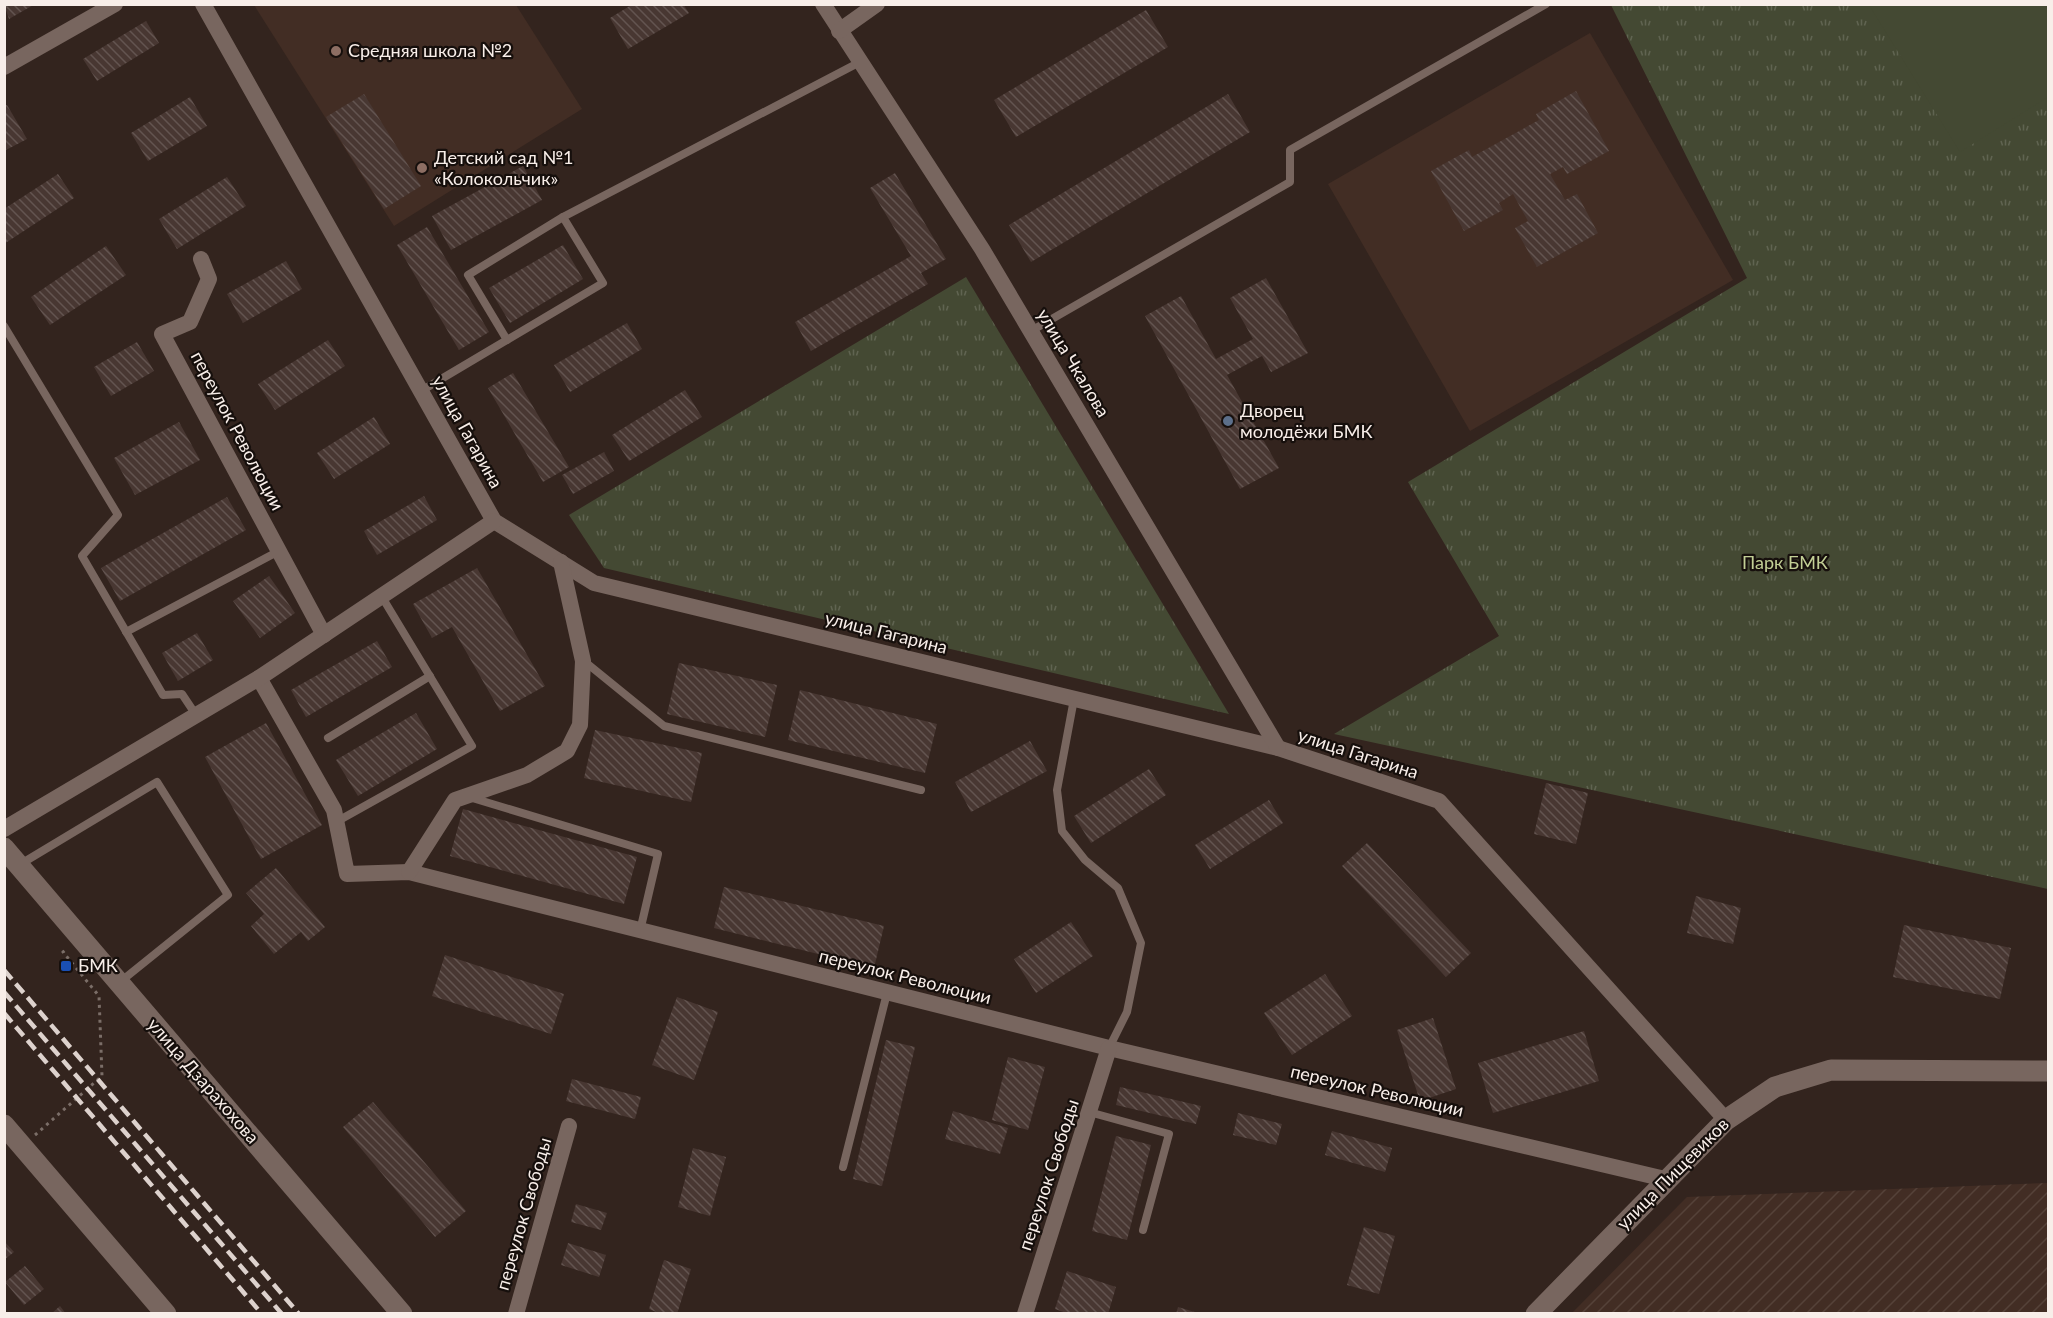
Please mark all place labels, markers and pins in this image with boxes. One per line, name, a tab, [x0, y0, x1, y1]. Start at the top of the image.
place label: Средняя школа №2	[348, 39, 512, 61]
marker: Средняя школа №2	[329, 44, 343, 58]
place label: Детский сад №1 «Колокольчик»	[434, 146, 574, 189]
marker: Детский сад №1 «Колокольчик»	[415, 161, 429, 175]
place label: Дворец молодёжи БМК	[1240, 399, 1373, 442]
marker: Дворец молодёжи БМК	[1221, 414, 1235, 428]
place label: БМК	[78, 954, 118, 976]
marker: БМК	[59, 959, 73, 973]

